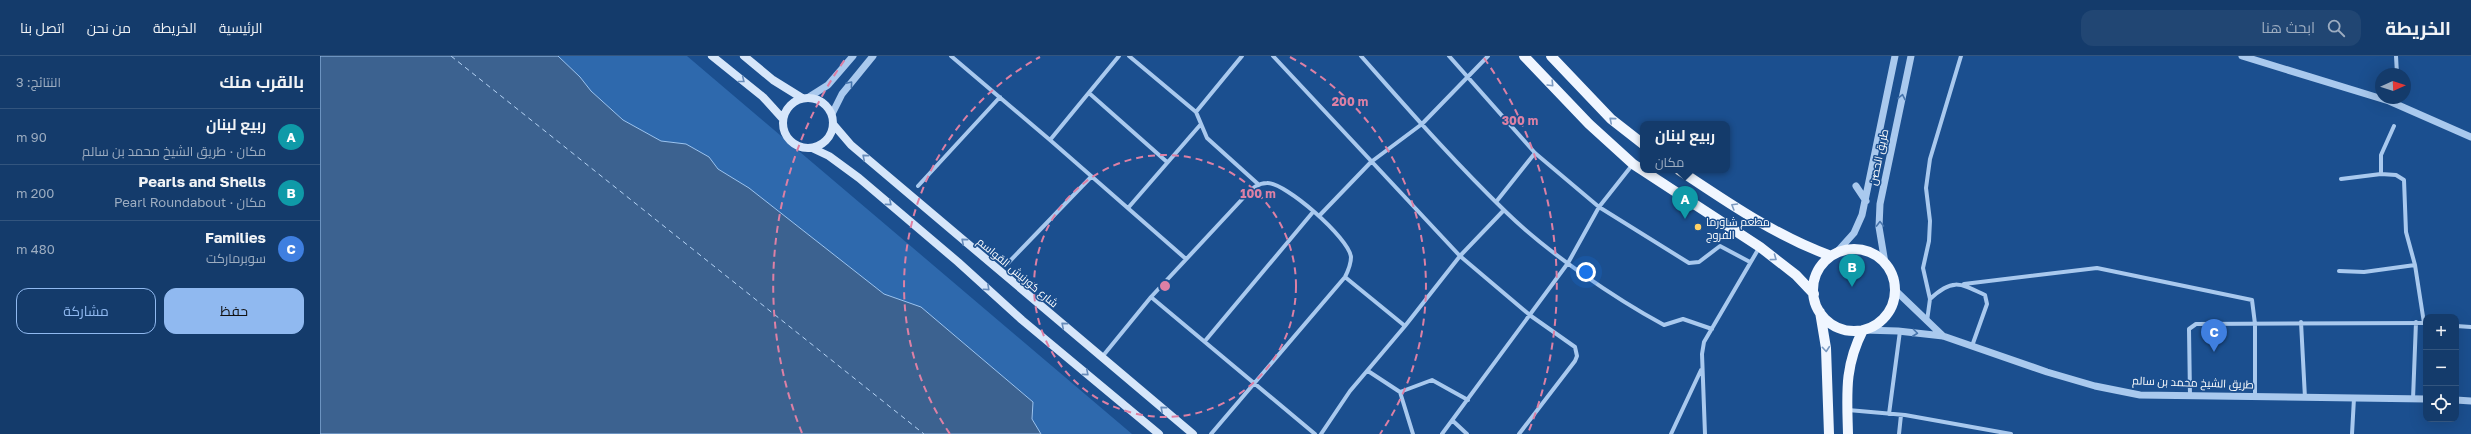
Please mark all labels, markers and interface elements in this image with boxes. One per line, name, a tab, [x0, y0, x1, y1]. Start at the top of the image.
search box	[2081, 10, 2361, 46]
text: الخريطة	[2385, 16, 2451, 39]
icon: search	[2325, 17, 2347, 39]
text: ابحث هنا	[2261, 18, 2315, 36]
text: اتصل بنا	[20, 19, 65, 36]
text: من نحن	[87, 19, 131, 36]
text: الخريطة	[153, 19, 197, 36]
text: الرئيسية	[219, 19, 263, 36]
north arrow	[2375, 68, 2411, 104]
text: بالقرب منك	[220, 71, 304, 92]
text: النتائج: 3	[16, 74, 61, 90]
one-way arrow	[738, 76, 745, 83]
one-way arrow	[1546, 79, 1554, 87]
one-way arrow	[846, 81, 853, 88]
one-way arrow	[1898, 93, 1906, 100]
text: 200 m	[1332, 94, 1368, 109]
text: 300 m	[1502, 113, 1538, 128]
text: ربيع لبنان	[206, 115, 266, 133]
one-way arrow	[1610, 117, 1617, 124]
popup	[1640, 121, 1730, 173]
text: ربيع لبنان	[1655, 126, 1715, 144]
street label: طريق الحصن	[1866, 128, 1891, 187]
text: 90 m	[16, 129, 47, 145]
text: A	[286, 129, 296, 145]
text: مكان · طريق الشيخ محمد بن سالم	[82, 143, 266, 159]
text: مكان	[1655, 154, 1684, 170]
one-way arrow	[862, 155, 870, 162]
text: Pearls and Shells	[138, 172, 266, 190]
text: 200 m	[16, 185, 54, 201]
text: B	[286, 185, 296, 201]
text: 100 m	[1240, 186, 1276, 201]
pin: A	[1672, 186, 1698, 219]
text: مكان · Pearl Roundabout	[114, 194, 266, 210]
one-way arrow	[884, 198, 891, 205]
one-way arrow	[1731, 203, 1738, 210]
place label: مطعم شاورما الفروج	[1706, 215, 1770, 243]
one-way arrow	[1875, 221, 1884, 227]
marker: مطعم شاورما الفروج	[1693, 222, 1703, 232]
text: Families	[205, 228, 266, 246]
street label: شارع كورنيش القواسم	[974, 234, 1061, 311]
one-way arrow	[962, 239, 969, 246]
text: 480 m	[16, 241, 55, 257]
text: C	[286, 241, 296, 257]
text: سوبرماركت	[206, 250, 266, 266]
one-way arrow	[1770, 253, 1777, 260]
pin: B	[1839, 254, 1865, 287]
your location	[1576, 262, 1596, 282]
centre of rings	[1158, 279, 1172, 293]
one-way arrow	[982, 283, 990, 291]
button: مشاركة	[16, 288, 156, 334]
button: حفظ	[164, 288, 304, 334]
map controls	[2423, 314, 2459, 422]
button: +	[2423, 314, 2459, 350]
pin: C	[2201, 319, 2227, 352]
one-way arrow	[1061, 322, 1069, 329]
one-way arrow	[1912, 328, 1918, 337]
one-way arrow	[1821, 346, 1830, 352]
button: −	[2423, 350, 2459, 386]
one-way arrow	[1081, 368, 1088, 375]
street label: طريق الشيخ محمد بن سالم	[2132, 373, 2254, 393]
button: locate	[2423, 386, 2459, 422]
one-way arrow	[1160, 406, 1168, 413]

